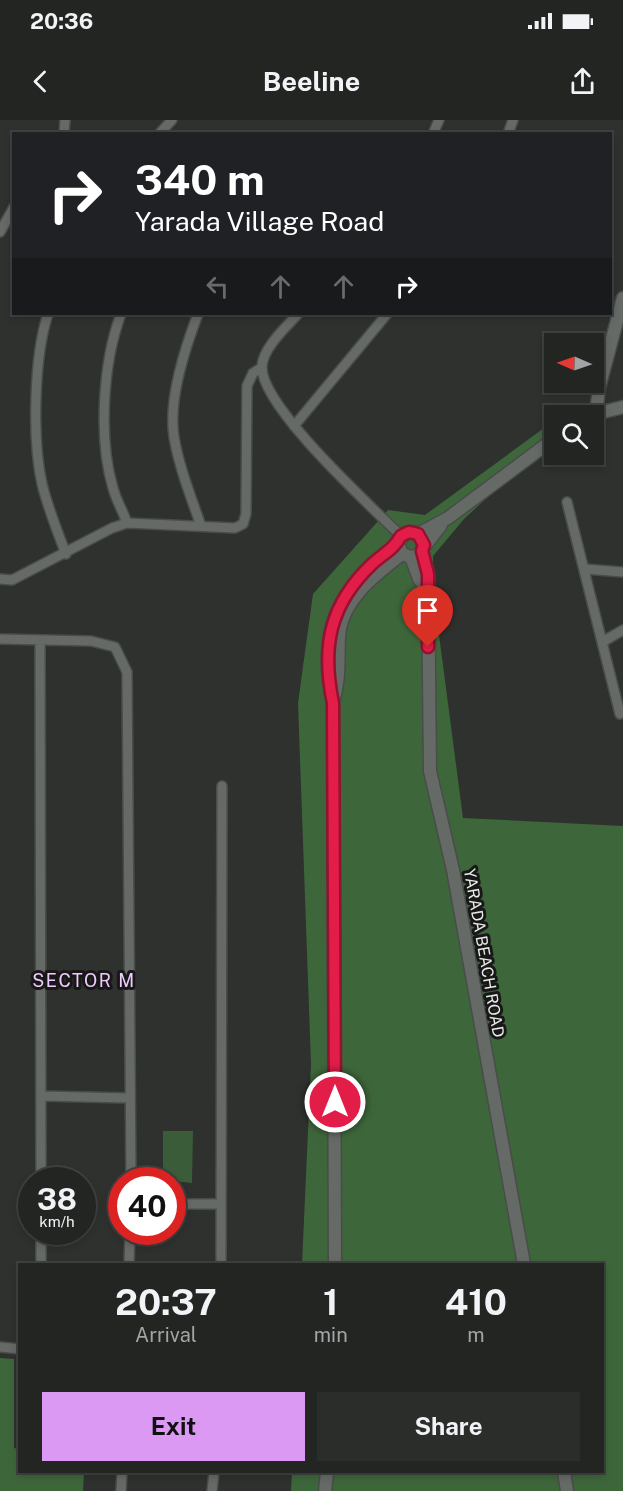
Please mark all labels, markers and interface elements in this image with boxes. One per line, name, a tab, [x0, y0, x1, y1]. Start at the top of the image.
text: 20:36	[30, 8, 93, 34]
icon: back	[24, 65, 57, 98]
text: Beeline	[263, 65, 360, 97]
icon: share	[566, 65, 599, 98]
text: 340 m	[135, 155, 265, 204]
icon: right	[36, 156, 114, 234]
text: Yarada Village Road	[135, 205, 384, 237]
icon: left	[201, 270, 234, 303]
icon: ahead	[264, 270, 297, 303]
icon: ahead	[327, 270, 360, 303]
icon: right	[390, 270, 423, 303]
north arrow	[544, 333, 604, 393]
map controls	[544, 333, 604, 465]
button: search	[544, 405, 604, 465]
pin	[402, 585, 453, 647]
icon: arrive	[411, 594, 444, 627]
street label: YARADA BEACH ROAD	[460, 867, 508, 1039]
district label: SECTOR M	[32, 970, 136, 991]
position arrow	[303, 1070, 367, 1134]
speed limit sign: 40	[108, 1167, 186, 1245]
text: 38	[37, 1181, 77, 1217]
text: km/h	[39, 1213, 75, 1230]
text: 20:37	[115, 1281, 217, 1323]
text: 1	[323, 1281, 338, 1323]
text: 410	[445, 1281, 507, 1323]
text: Arrival	[135, 1323, 197, 1347]
text: min	[314, 1323, 348, 1347]
text: m	[467, 1323, 484, 1347]
button: Exit	[42, 1392, 305, 1461]
button: Share	[317, 1392, 580, 1461]

